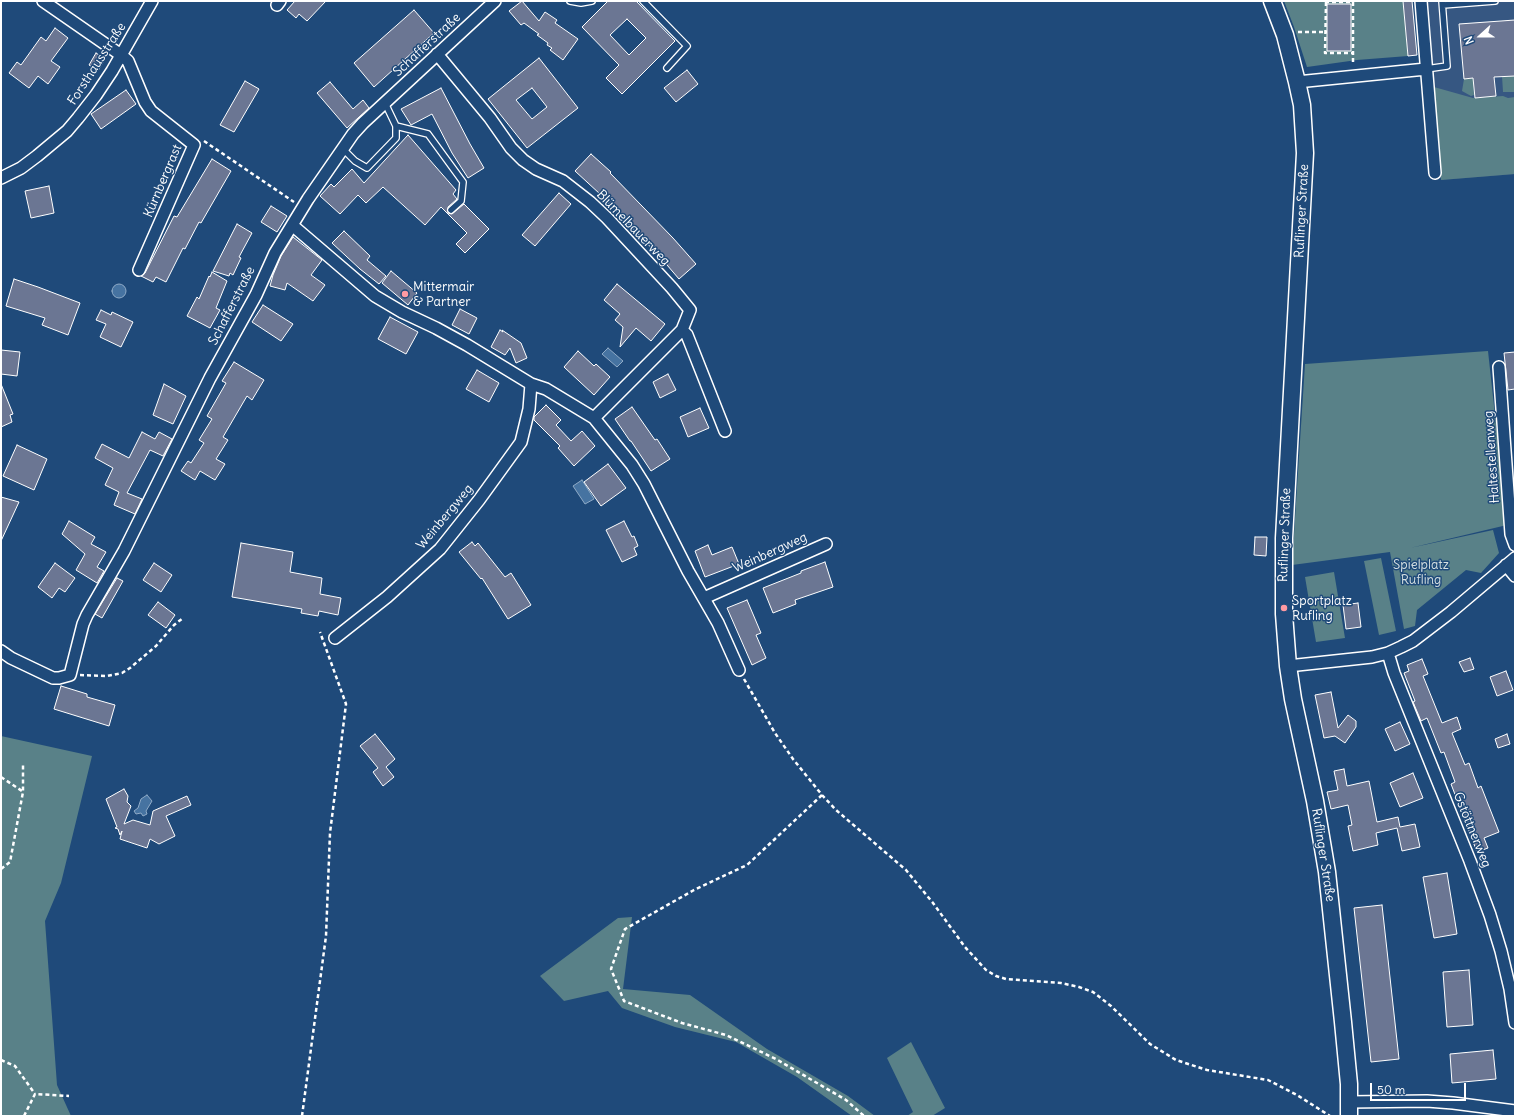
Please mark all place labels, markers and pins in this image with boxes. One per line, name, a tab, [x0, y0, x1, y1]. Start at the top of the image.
place label: Mittermair & Partner	[413, 279, 474, 310]
marker: Mittermair & Partner	[400, 289, 410, 299]
place label: Sportplatz Rufling	[1292, 593, 1352, 624]
marker: Sportplatz Rufling	[1279, 603, 1289, 613]

